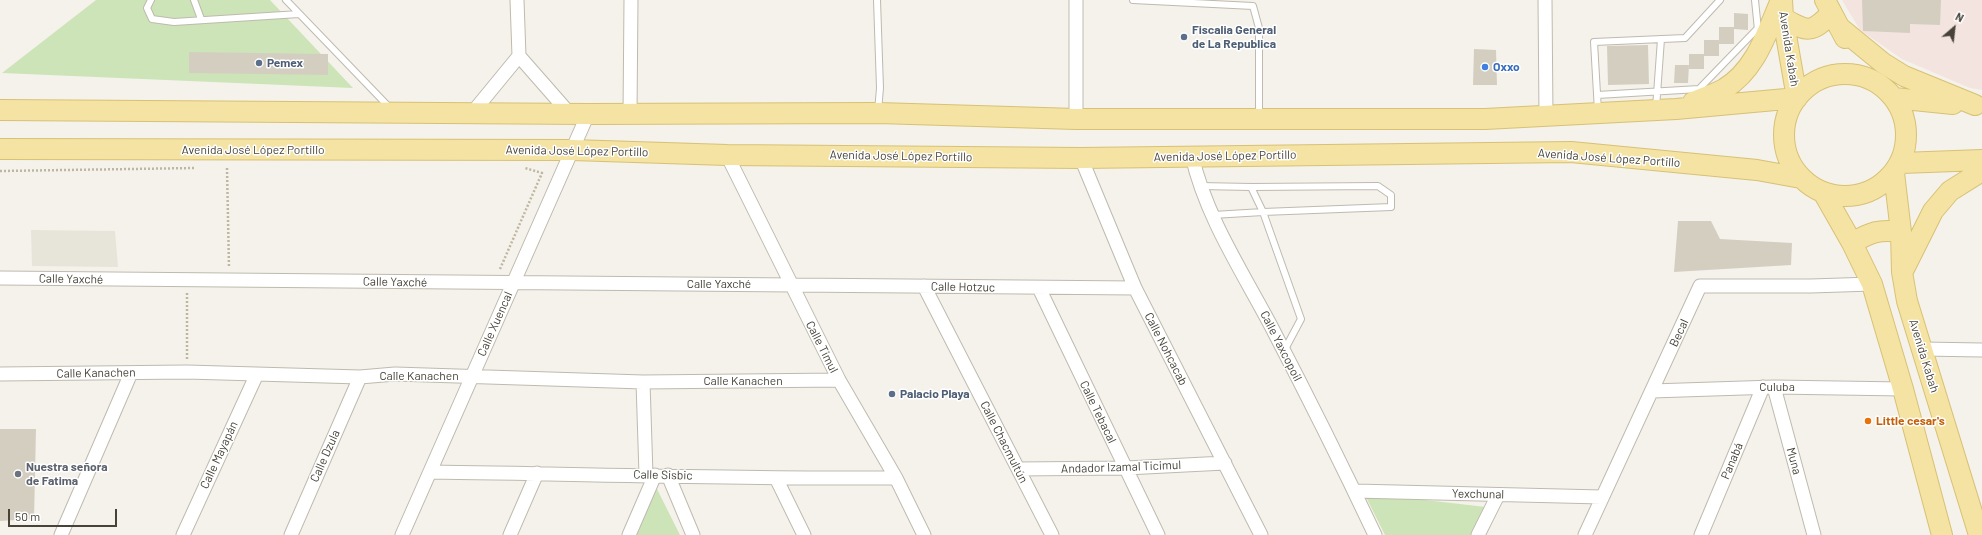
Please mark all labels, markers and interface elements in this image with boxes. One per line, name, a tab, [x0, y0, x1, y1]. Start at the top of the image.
north arrow	[1934, 8, 1974, 48]
street label: Avenida Kabah	[1776, 10, 1802, 88]
text: N	[1954, 10, 1966, 24]
place label: Fiscalia General de La Republica	[1192, 23, 1276, 51]
marker: Fiscalia General de La Republica	[1179, 32, 1189, 42]
place label: Pemex	[267, 56, 303, 70]
marker: Pemex	[254, 58, 264, 68]
place label: Oxxo	[1493, 60, 1520, 74]
marker: Oxxo	[1480, 62, 1490, 72]
street label: Avenida José López Portillo	[182, 143, 324, 157]
street label: Avenida José López Portillo	[505, 143, 649, 159]
street label: Avenida José López Portillo	[1537, 146, 1681, 170]
street label: Avenida José López Portillo	[829, 148, 973, 164]
street label: Avenida José López Portillo	[1153, 148, 1297, 164]
street label: Calle Yaxché	[39, 271, 103, 287]
street label: Calle Yaxché	[363, 274, 427, 290]
street label: Calle Yaxché	[687, 277, 751, 291]
street label: Calle Hotzuc	[931, 279, 995, 295]
street label: Calle Xuencal	[474, 290, 516, 358]
street label: Calle Yaxcopoil	[1257, 308, 1305, 384]
street label: Calle Nohcacab	[1141, 310, 1191, 388]
street label: Becal	[1666, 317, 1692, 349]
street label: Avenida Kabah	[1906, 318, 1942, 394]
street label: Calle Timul	[803, 319, 841, 375]
street label: Calle Kanachen	[56, 365, 136, 381]
street label: Calle Kanachen	[379, 369, 459, 383]
street label: Calle Kanachen	[703, 374, 783, 388]
street label: Calle Tebacal	[1077, 378, 1119, 446]
street label: Culuba	[1759, 380, 1795, 394]
place label: Palacio Playa	[900, 387, 970, 401]
marker: Palacio Playa	[887, 389, 897, 399]
street label: Calle Chacmultún	[977, 399, 1031, 485]
place label: Little cesar's	[1876, 414, 1945, 428]
marker: Little cesar's	[1863, 416, 1873, 426]
street label: Calle Mayapán	[197, 419, 241, 491]
street label: Calle Dzula	[307, 428, 343, 484]
street label: Panabá	[1718, 440, 1746, 482]
street label: Muna	[1783, 446, 1805, 476]
street label: Andador Izamal Ticimul	[1061, 458, 1181, 476]
place label: Nuestra señora de Fatima	[26, 460, 108, 488]
street label: Calle Sisbic	[633, 467, 693, 483]
marker: Nuestra señora de Fatima	[13, 469, 23, 479]
street label: Yexchunal	[1452, 486, 1504, 502]
scale bar	[10, 501, 119, 527]
text: 50 m	[15, 509, 40, 523]

